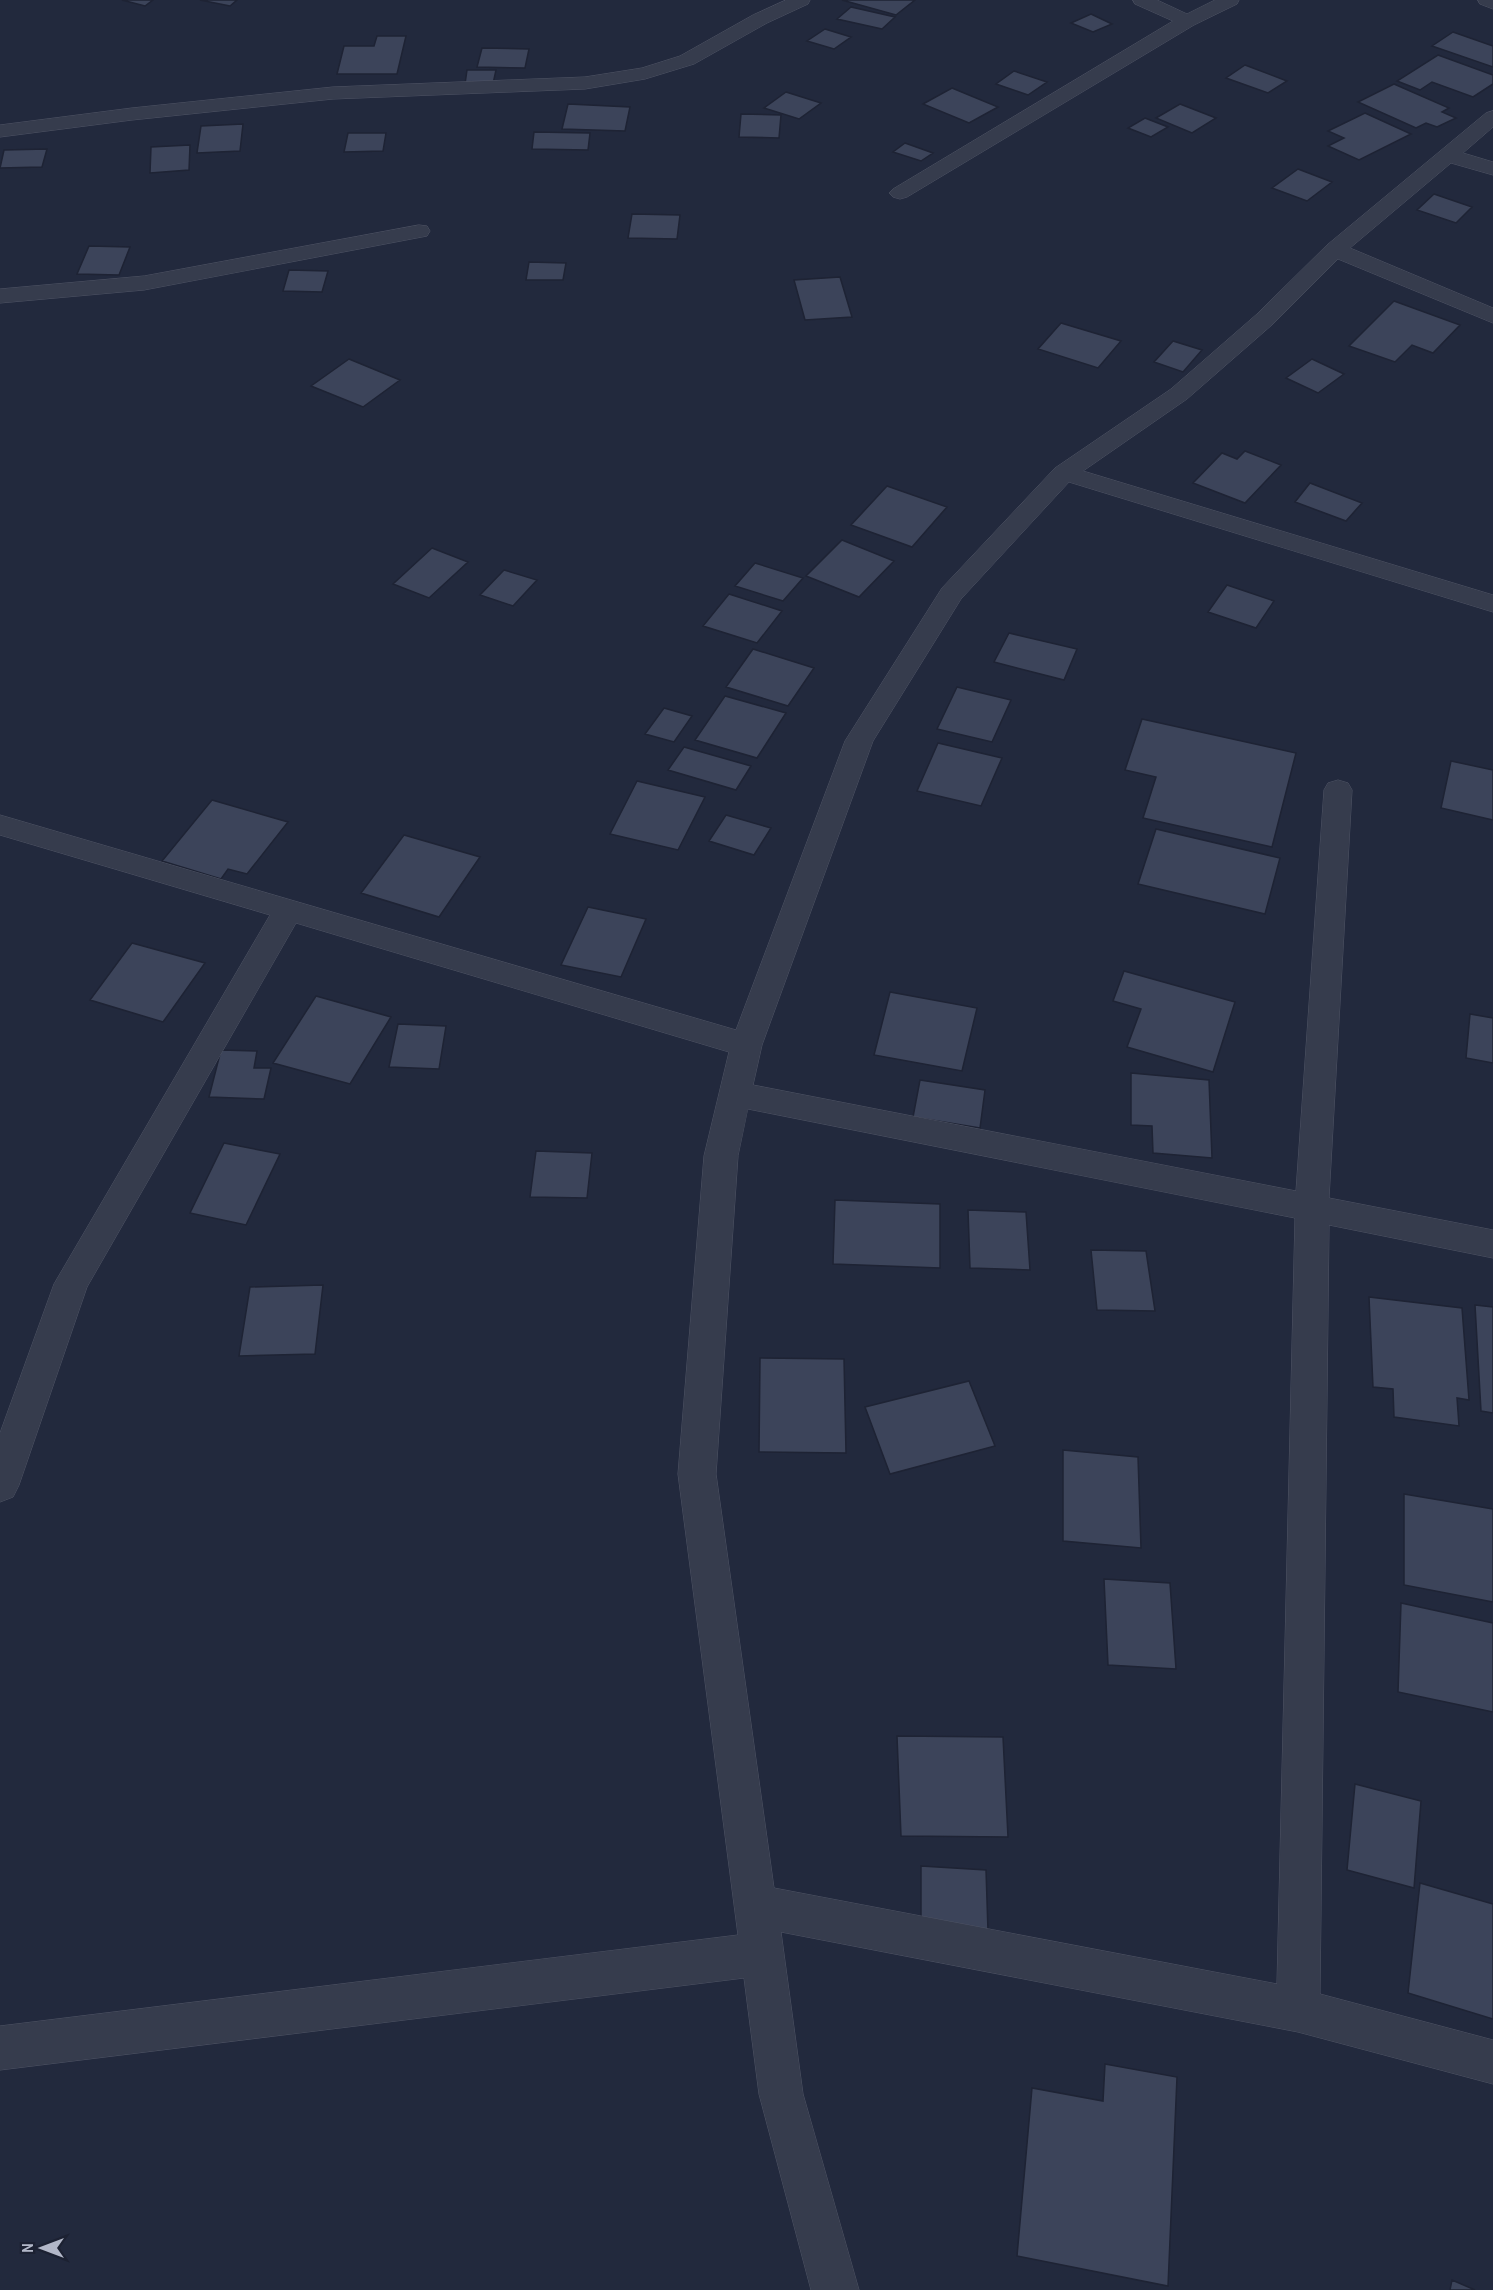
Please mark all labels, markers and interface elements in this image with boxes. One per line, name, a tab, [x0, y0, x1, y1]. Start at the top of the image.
north arrow	[12, 2218, 72, 2278]
text: N	[16, 2243, 38, 2253]

